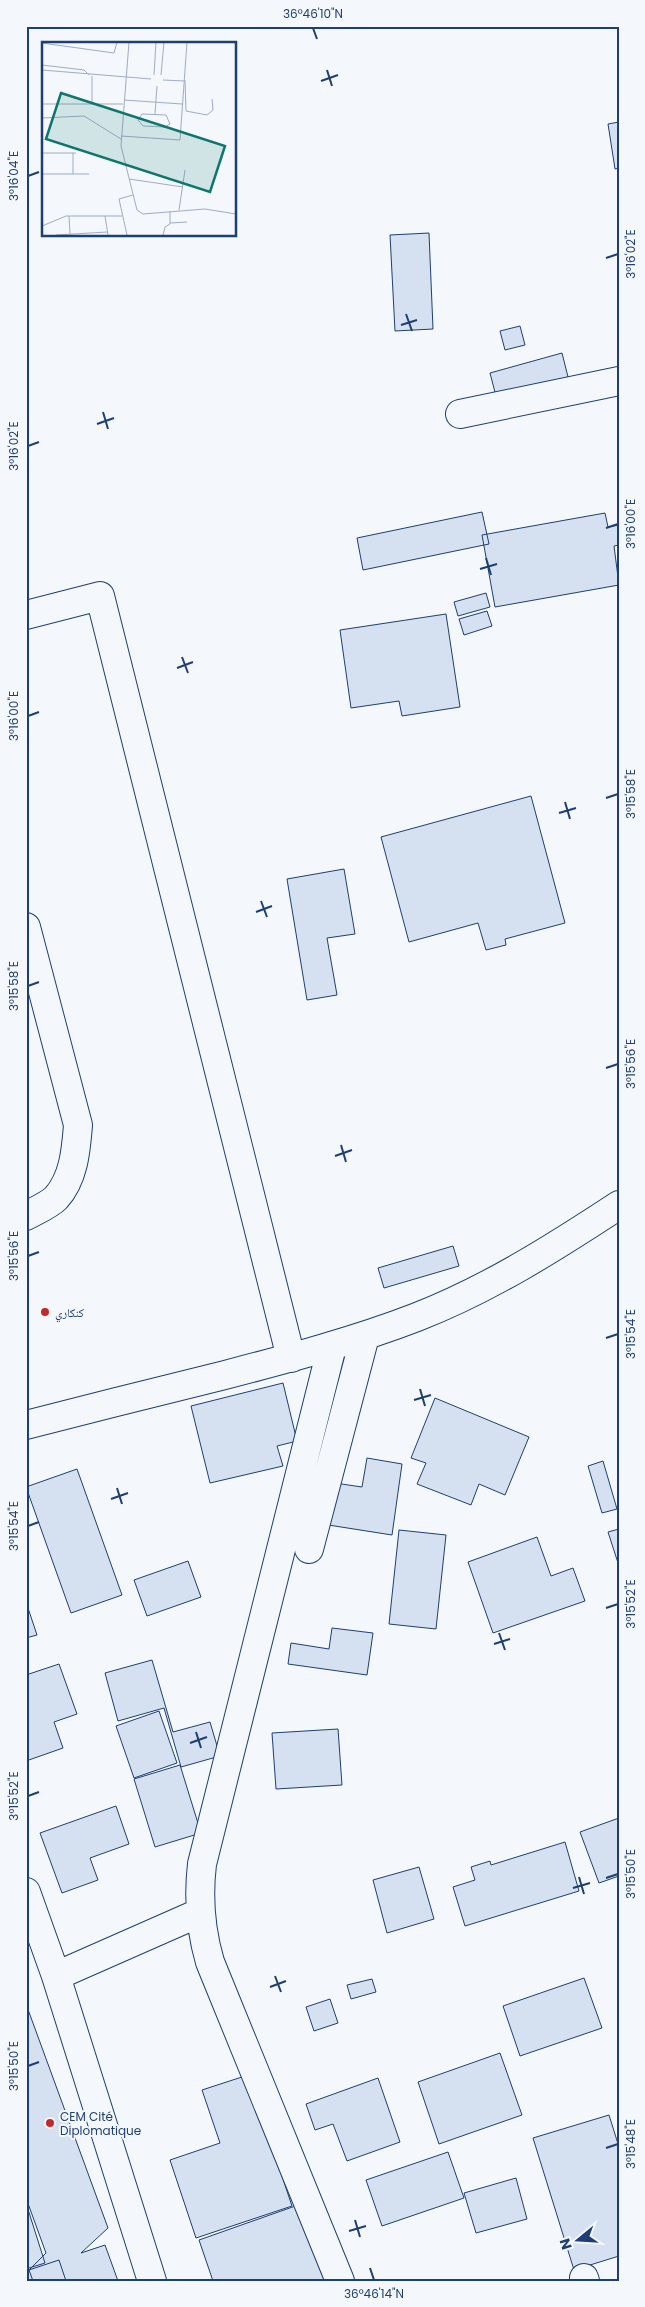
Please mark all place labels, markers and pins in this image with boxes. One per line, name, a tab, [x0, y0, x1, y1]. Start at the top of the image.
place label: كنكاري	[55, 1304, 84, 1323]
marker: كنكاري	[39, 1306, 51, 1318]
place label: CEM Cité Diplomatique	[60, 2108, 141, 2139]
marker: CEM Cité Diplomatique	[44, 2117, 56, 2129]

